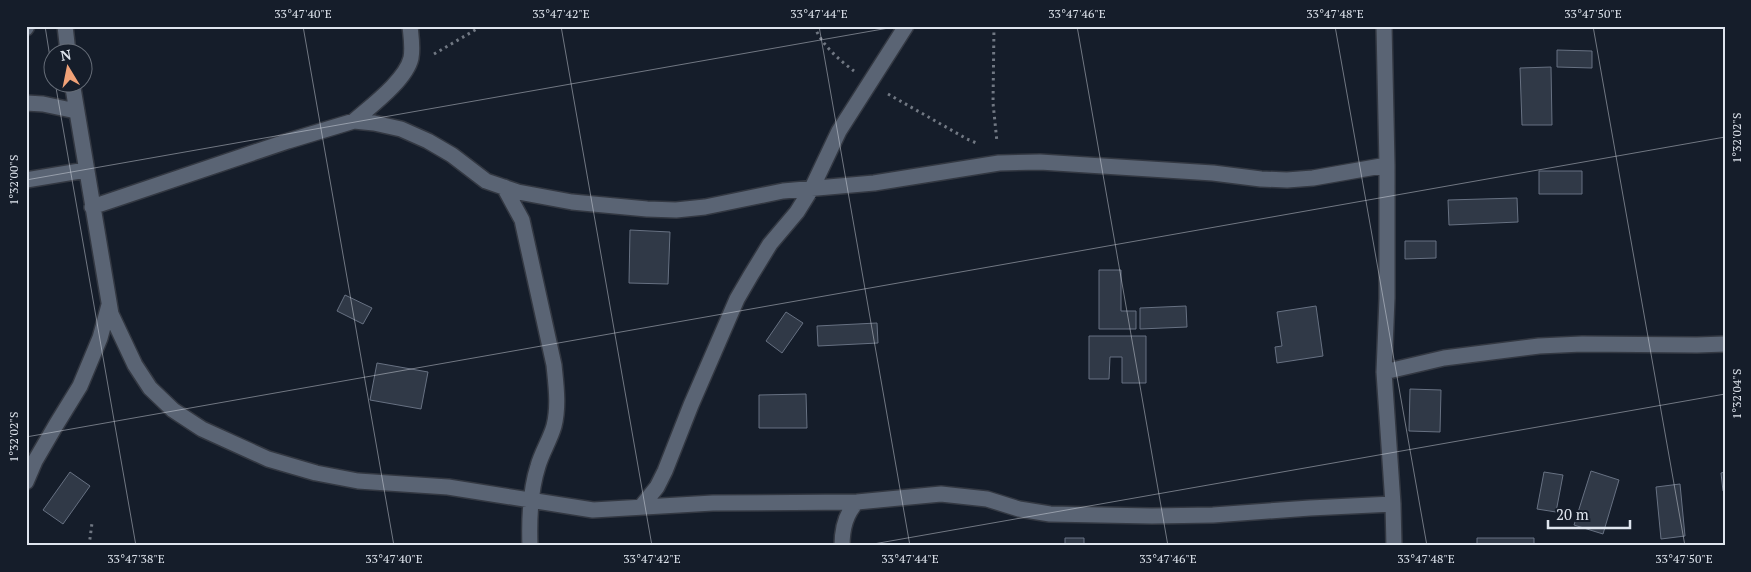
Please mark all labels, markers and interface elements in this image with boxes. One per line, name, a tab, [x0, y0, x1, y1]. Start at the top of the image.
text: 33°47'40"E	[274, 6, 332, 21]
text: 33°47'42"E	[532, 6, 590, 21]
text: 33°47'44"E	[790, 6, 848, 21]
text: 33°47'46"E	[1048, 6, 1106, 21]
text: 33°47'48"E	[1306, 6, 1364, 21]
text: 33°47'50"E	[1564, 6, 1622, 21]
north arrow	[42, 42, 92, 92]
text: N	[59, 44, 73, 65]
text: 1°32'02"S	[1729, 113, 1744, 163]
text: 1°32'00"S	[6, 155, 21, 205]
text: 1°32'04"S	[1729, 369, 1744, 419]
text: 1°32'02"S	[6, 412, 21, 462]
scale bar	[1548, 497, 1631, 529]
text: 20 m	[1556, 504, 1589, 524]
text: 33°47'38"E	[107, 551, 165, 566]
text: 33°47'40"E	[365, 551, 423, 566]
text: 33°47'42"E	[623, 551, 681, 566]
text: 33°47'44"E	[881, 551, 939, 566]
text: 33°47'46"E	[1139, 551, 1197, 566]
text: 33°47'48"E	[1397, 551, 1455, 566]
text: 33°47'50"E	[1655, 551, 1713, 566]

